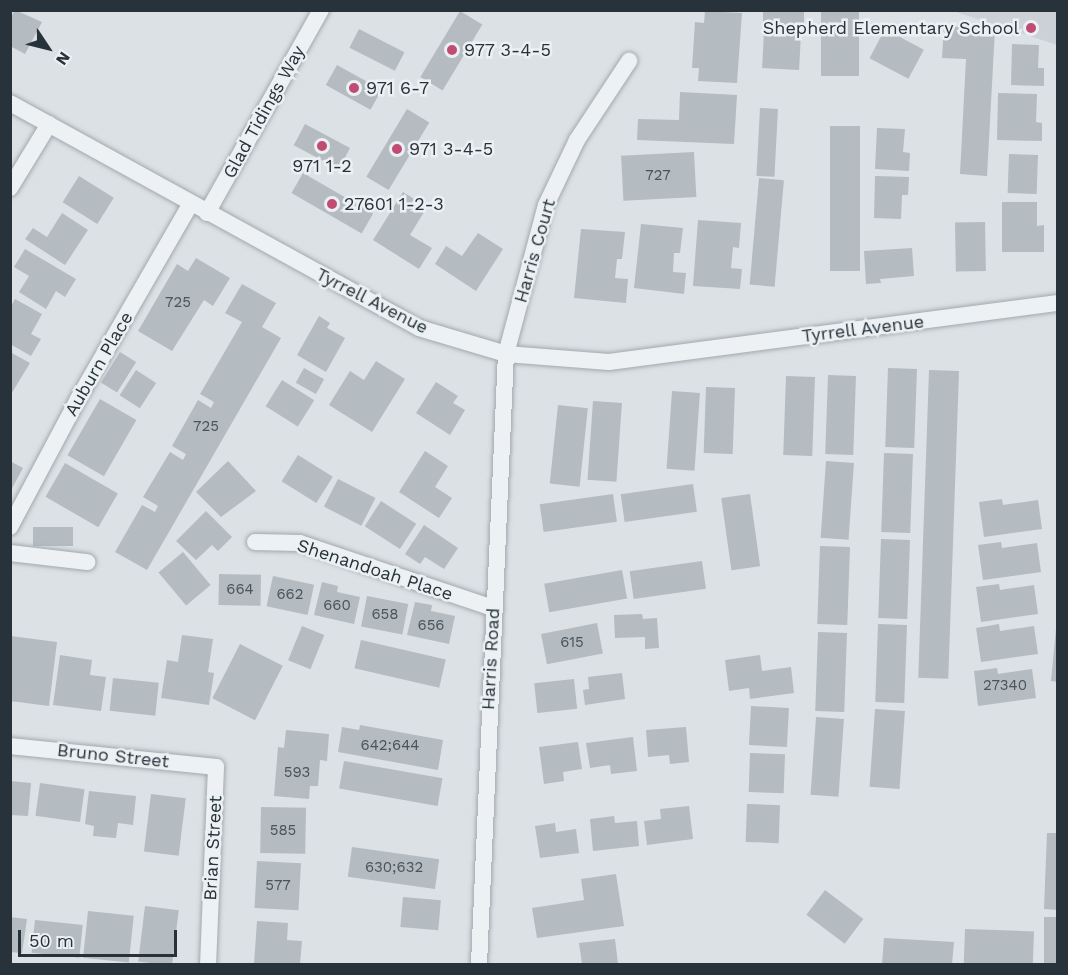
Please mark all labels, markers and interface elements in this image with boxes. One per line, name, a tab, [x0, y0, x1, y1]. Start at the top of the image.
place label: Shepherd Elementary School	[762, 17, 1019, 39]
north arrow	[18, 18, 78, 78]
marker: Shepherd Elementary School	[1024, 21, 1038, 35]
place label: 977 3-4-5	[464, 39, 551, 61]
street label: Glad Tidings Way	[218, 41, 310, 183]
marker: 977 3-4-5	[445, 43, 459, 57]
text: N	[52, 48, 74, 69]
place label: 971 6-7	[366, 77, 429, 99]
marker: 971 6-7	[347, 81, 361, 95]
place label: 971 3-4-5	[409, 138, 493, 160]
marker: 971 1-2	[315, 139, 329, 153]
marker: 971 3-4-5	[390, 142, 404, 156]
place label: 971 1-2	[292, 155, 352, 177]
house number: 727	[645, 167, 671, 185]
place label: 27601 1-2-3	[344, 193, 444, 215]
marker: 27601 1-2-3	[325, 197, 339, 211]
street label: Harris Court	[510, 197, 560, 305]
street label: Tyrrell Avenue	[312, 263, 432, 339]
house number: 725	[165, 294, 191, 312]
street label: Auburn Place	[60, 308, 138, 420]
street label: Tyrrell Avenue	[800, 311, 926, 347]
house number: 725	[193, 418, 219, 436]
street label: Shenandoah Place	[295, 535, 455, 605]
house number: 664	[226, 581, 254, 599]
house number: 662	[277, 586, 303, 604]
house number: 660	[323, 597, 351, 615]
house number: 658	[371, 606, 399, 624]
street label: Harris Road	[478, 607, 504, 711]
house number: 656	[418, 617, 444, 635]
house number: 615	[560, 634, 584, 652]
house number: 27340	[983, 677, 1027, 695]
house number: 642;644	[361, 737, 419, 755]
street label: Bruno Street	[56, 739, 170, 773]
house number: 593	[284, 764, 310, 782]
street label: Brian Street	[199, 795, 227, 901]
house number: 585	[270, 822, 296, 840]
house number: 630;632	[365, 859, 423, 877]
house number: 577	[265, 877, 291, 895]
scale bar	[21, 918, 180, 956]
text: 50 m	[29, 930, 74, 951]

